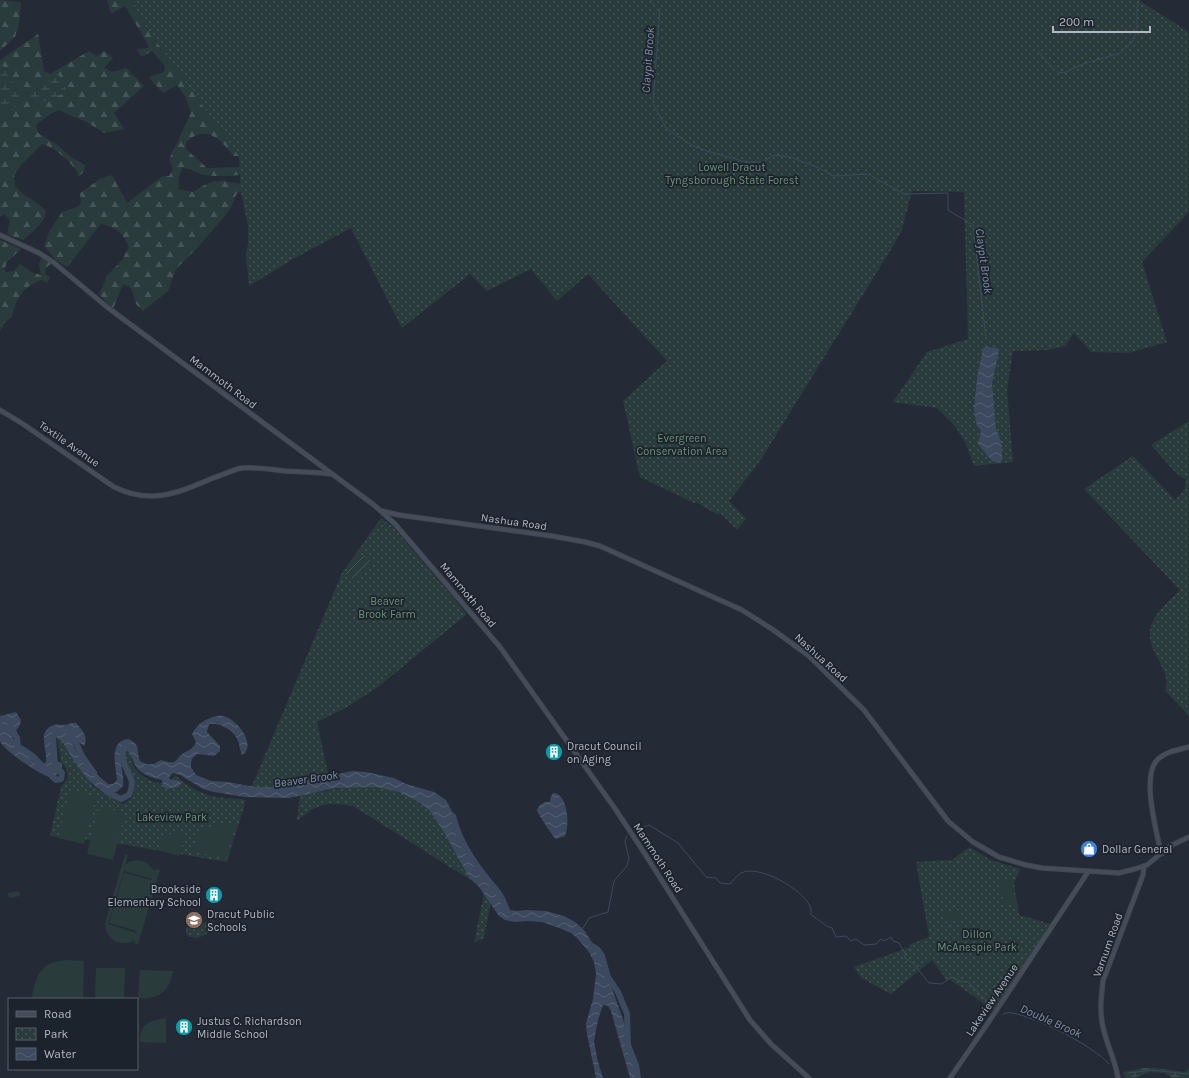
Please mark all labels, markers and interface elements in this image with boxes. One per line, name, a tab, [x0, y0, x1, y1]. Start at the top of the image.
scale bar	[1053, 8, 1150, 34]
text: 200 m	[1059, 15, 1094, 29]
water label: Claypit Brook	[639, 26, 657, 93]
park label: Lowell Dracut Tyngsborough State Forest	[665, 161, 799, 187]
water label: Claypit Brook	[972, 227, 996, 296]
street label: Mammoth Road	[187, 353, 259, 411]
street label: Textile Avenue	[36, 418, 102, 470]
park label: Evergreen Conservation Area	[636, 432, 728, 458]
street label: Nashua Road	[480, 511, 548, 533]
street label: Mammoth Road	[437, 560, 499, 630]
park label: Beaver Brook Farm	[358, 595, 416, 621]
street label: Nashua Road	[792, 631, 850, 685]
place label: Dracut Council on Aging	[567, 740, 641, 766]
building icon: Dracut Council on Aging	[544, 742, 564, 762]
water label: Beaver Brook	[273, 767, 340, 790]
park label: Lakeview Park	[137, 811, 207, 824]
street label: Mammoth Road	[631, 821, 685, 895]
shop icon: Dollar General	[1079, 839, 1099, 859]
place label: Dollar General	[1102, 843, 1172, 856]
place label: Brookside Elementary School	[108, 883, 201, 909]
building icon: Brookside Elementary School	[204, 885, 224, 905]
place label: Dracut Public Schools	[207, 908, 275, 934]
school or university icon: Dracut Public Schools	[184, 910, 204, 930]
street label: Varnum Road	[1090, 911, 1126, 979]
park label: Dillon McAnespie Park	[937, 928, 1017, 954]
street label: Lakeview Avenue	[963, 961, 1021, 1039]
legend	[8, 998, 138, 1070]
water label: Double Brook	[1018, 1001, 1085, 1041]
text: Road	[44, 1007, 72, 1021]
place label: Justus C. Richardson Middle School	[197, 1015, 302, 1041]
building icon: Justus C. Richardson Middle School	[174, 1017, 194, 1037]
text: Park	[44, 1027, 69, 1041]
text: Water	[44, 1047, 77, 1061]

